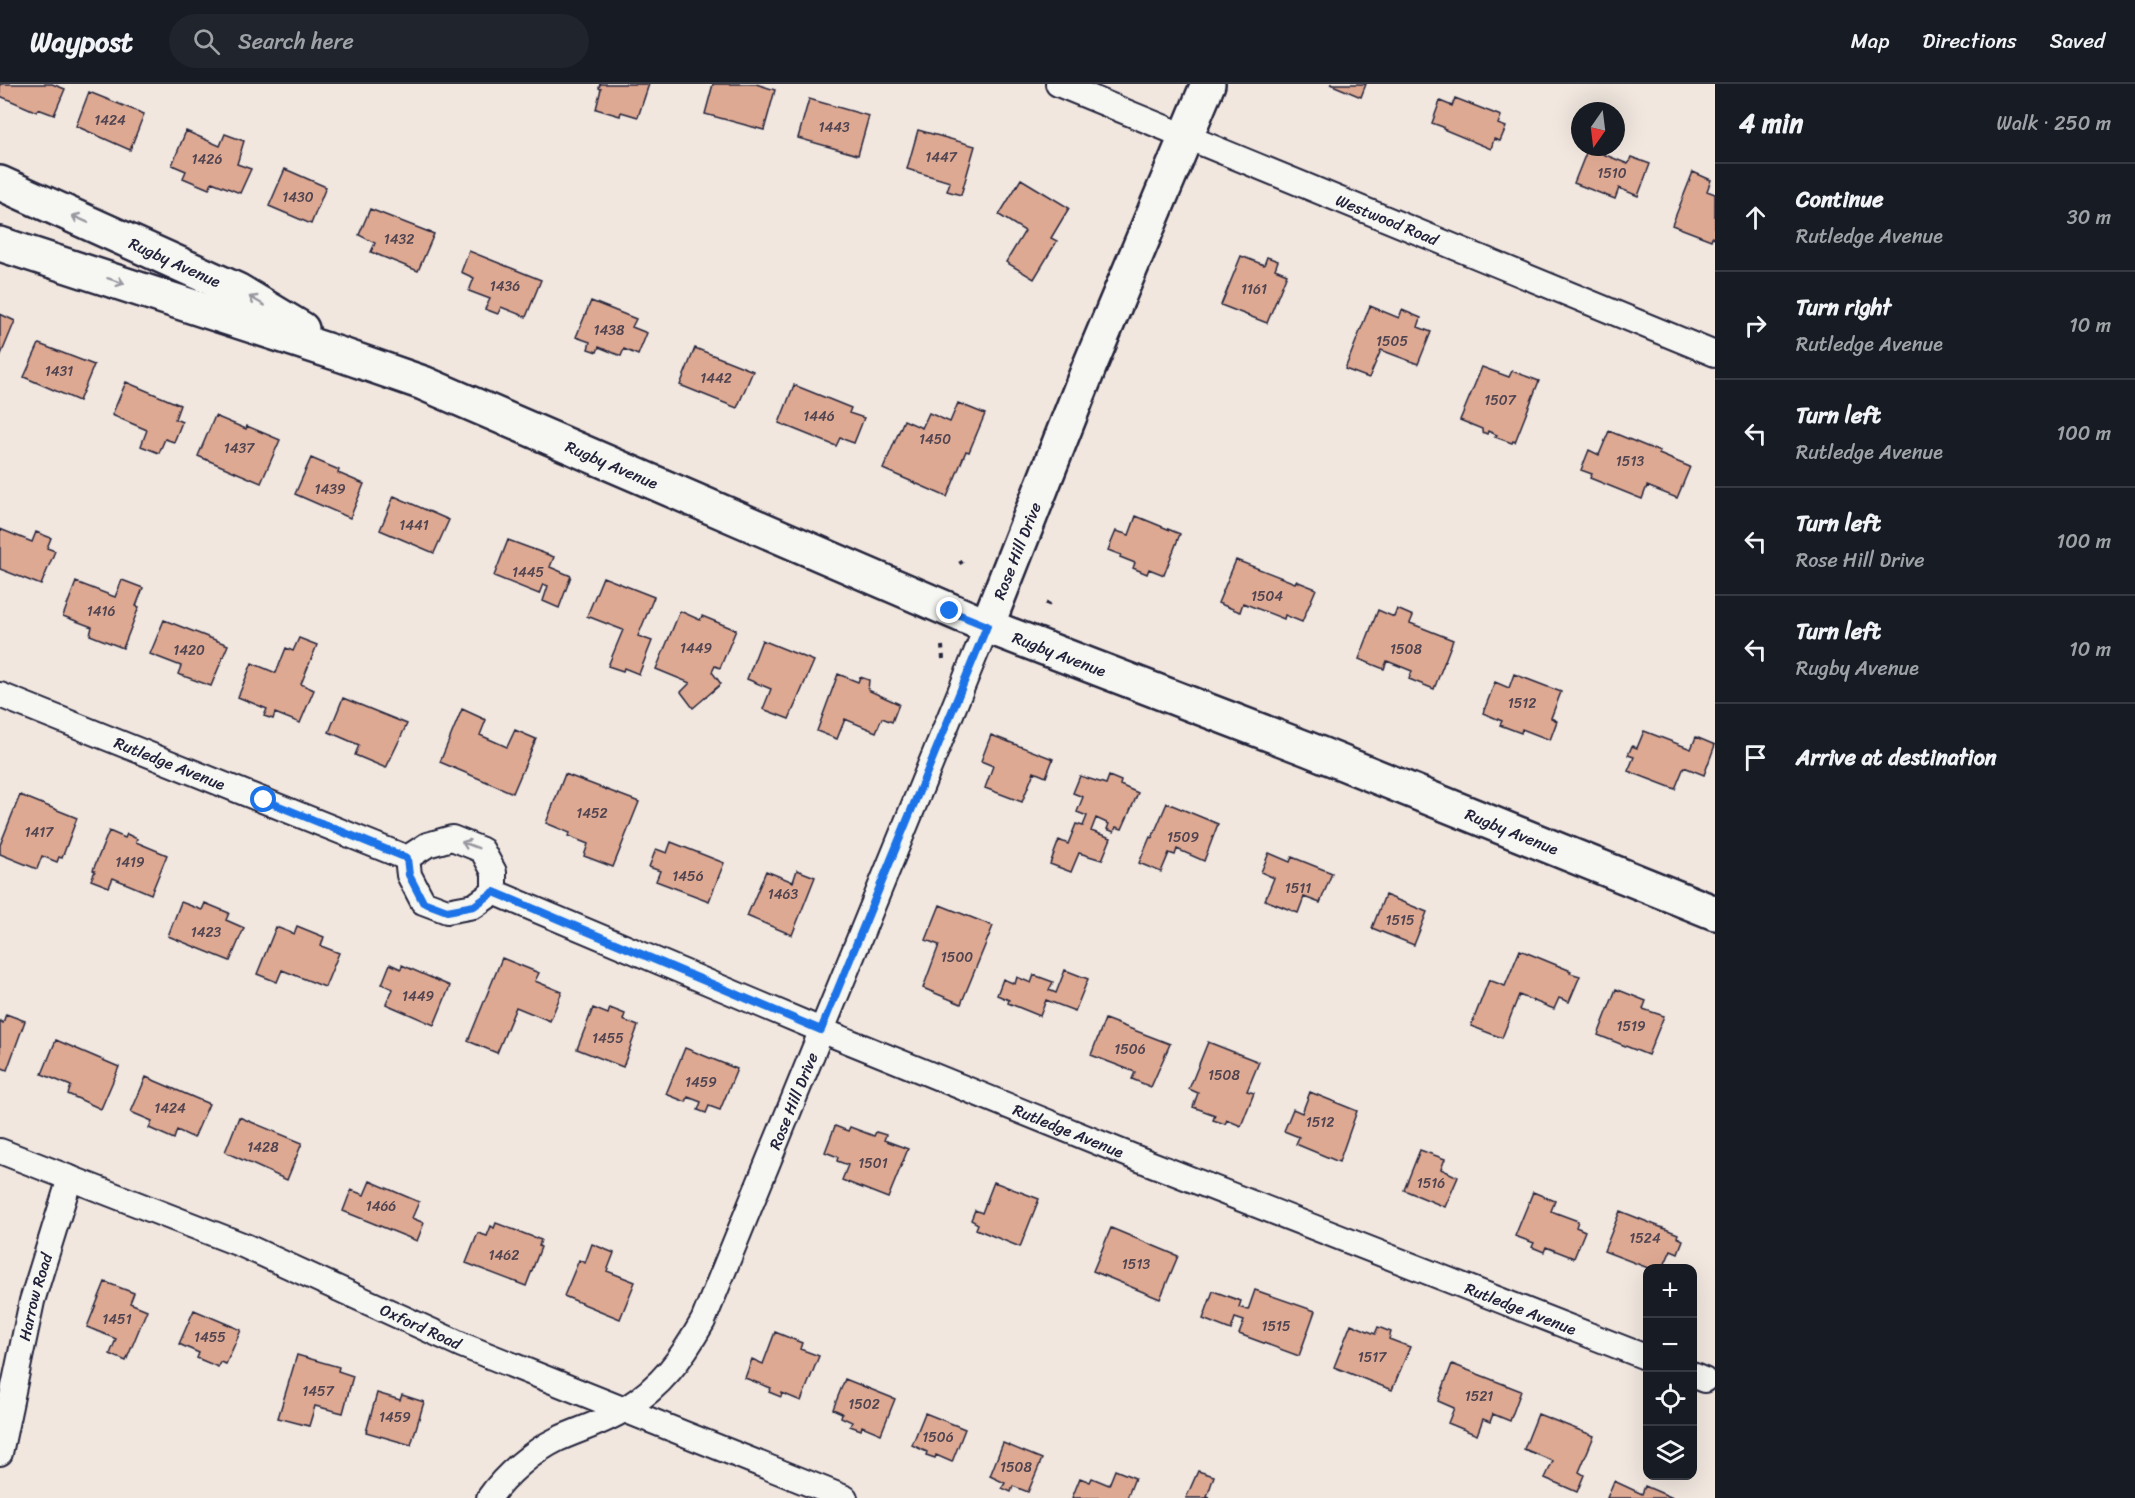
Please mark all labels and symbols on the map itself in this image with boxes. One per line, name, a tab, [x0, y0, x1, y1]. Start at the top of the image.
north arrow	[1571, 102, 1625, 156]
house number: 1424	[94, 108, 126, 133]
house number: 1443	[818, 115, 850, 140]
house number: 1447	[925, 145, 958, 170]
house number: 1426	[192, 147, 222, 172]
house number: 1510	[1597, 161, 1627, 186]
house number: 1430	[282, 185, 314, 210]
street label: Westwood Road	[1331, 186, 1444, 255]
one-way arrow	[71, 213, 89, 224]
house number: 1432	[384, 227, 414, 252]
street label: Rugby Avenue	[124, 229, 226, 296]
house number: 1436	[490, 274, 520, 299]
one-way arrow	[106, 277, 125, 288]
house number: 1161	[1241, 277, 1267, 302]
one-way arrow	[249, 295, 266, 307]
house number: 1438	[594, 318, 625, 343]
house number: 1505	[1376, 329, 1408, 354]
house number: 1431	[45, 359, 73, 384]
house number: 1442	[700, 366, 732, 391]
house number: 1507	[1484, 388, 1517, 413]
house number: 1446	[803, 404, 835, 429]
house number: 1450	[919, 427, 951, 452]
street label: Rugby Avenue	[561, 432, 663, 498]
house number: 1437	[224, 436, 255, 461]
house number: 1513	[1616, 449, 1644, 474]
house number: 1439	[314, 477, 346, 502]
street label: Rose Hill Drive	[985, 498, 1050, 604]
house number: 1441	[399, 513, 429, 538]
house number: 1445	[512, 560, 544, 585]
house number: 1504	[1251, 584, 1283, 609]
route end	[936, 597, 962, 623]
house number: 1416	[87, 599, 115, 624]
street label: Rugby Avenue	[1008, 623, 1111, 685]
house number: 1449	[680, 636, 712, 661]
house number: 1508	[1390, 637, 1422, 662]
house number: 1420	[173, 638, 205, 663]
house number: 1512	[1508, 691, 1536, 716]
street label: Rutledge Avenue	[110, 728, 230, 799]
route start	[250, 786, 276, 812]
street label: Rugby Avenue	[1461, 800, 1563, 864]
house number: 1452	[576, 801, 608, 826]
house number: 1417	[25, 820, 54, 845]
house number: 1509	[1167, 825, 1199, 850]
one-way arrow	[461, 839, 480, 850]
house number: 1419	[115, 850, 145, 875]
house number: 1456	[672, 864, 704, 889]
house number: 1511	[1285, 876, 1311, 901]
house number: 1463	[768, 882, 799, 907]
house number: 1515	[1385, 908, 1415, 933]
house number: 1423	[191, 920, 222, 945]
house number: 1500	[941, 945, 973, 970]
house number: 1449	[402, 984, 434, 1009]
house number: 1519	[1616, 1014, 1646, 1039]
house number: 1455	[592, 1026, 624, 1051]
house number: 1506	[1114, 1037, 1146, 1062]
street label: Rose Hill Drive	[761, 1048, 826, 1154]
house number: 1508	[1208, 1063, 1240, 1088]
house number: 1459	[685, 1070, 717, 1095]
street label: Rutledge Avenue	[1008, 1095, 1129, 1167]
house number: 1424	[154, 1096, 186, 1121]
house number: 1512	[1306, 1110, 1334, 1135]
house number: 1428	[247, 1135, 279, 1160]
house number: 1501	[858, 1151, 888, 1176]
house number: 1516	[1417, 1171, 1445, 1196]
house number: 1466	[366, 1194, 396, 1219]
house number: 1524	[1629, 1226, 1661, 1251]
house number: 1462	[489, 1243, 519, 1268]
street label: Harrow Road	[10, 1248, 61, 1344]
house number: 1513	[1122, 1252, 1150, 1277]
street label: Rutledge Avenue	[1460, 1274, 1581, 1344]
street label: Oxford Road	[375, 1295, 468, 1359]
house number: 1451	[102, 1307, 132, 1332]
house number: 1515	[1261, 1314, 1291, 1339]
house number: 1455	[194, 1325, 226, 1350]
house number: 1517	[1358, 1345, 1387, 1370]
house number: 1457	[302, 1379, 335, 1404]
house number: 1521	[1465, 1384, 1493, 1409]
house number: 1502	[848, 1392, 880, 1417]
house number: 1459	[379, 1405, 411, 1430]
house number: 1506	[922, 1425, 954, 1450]
house number: 1508	[1000, 1455, 1032, 1480]

